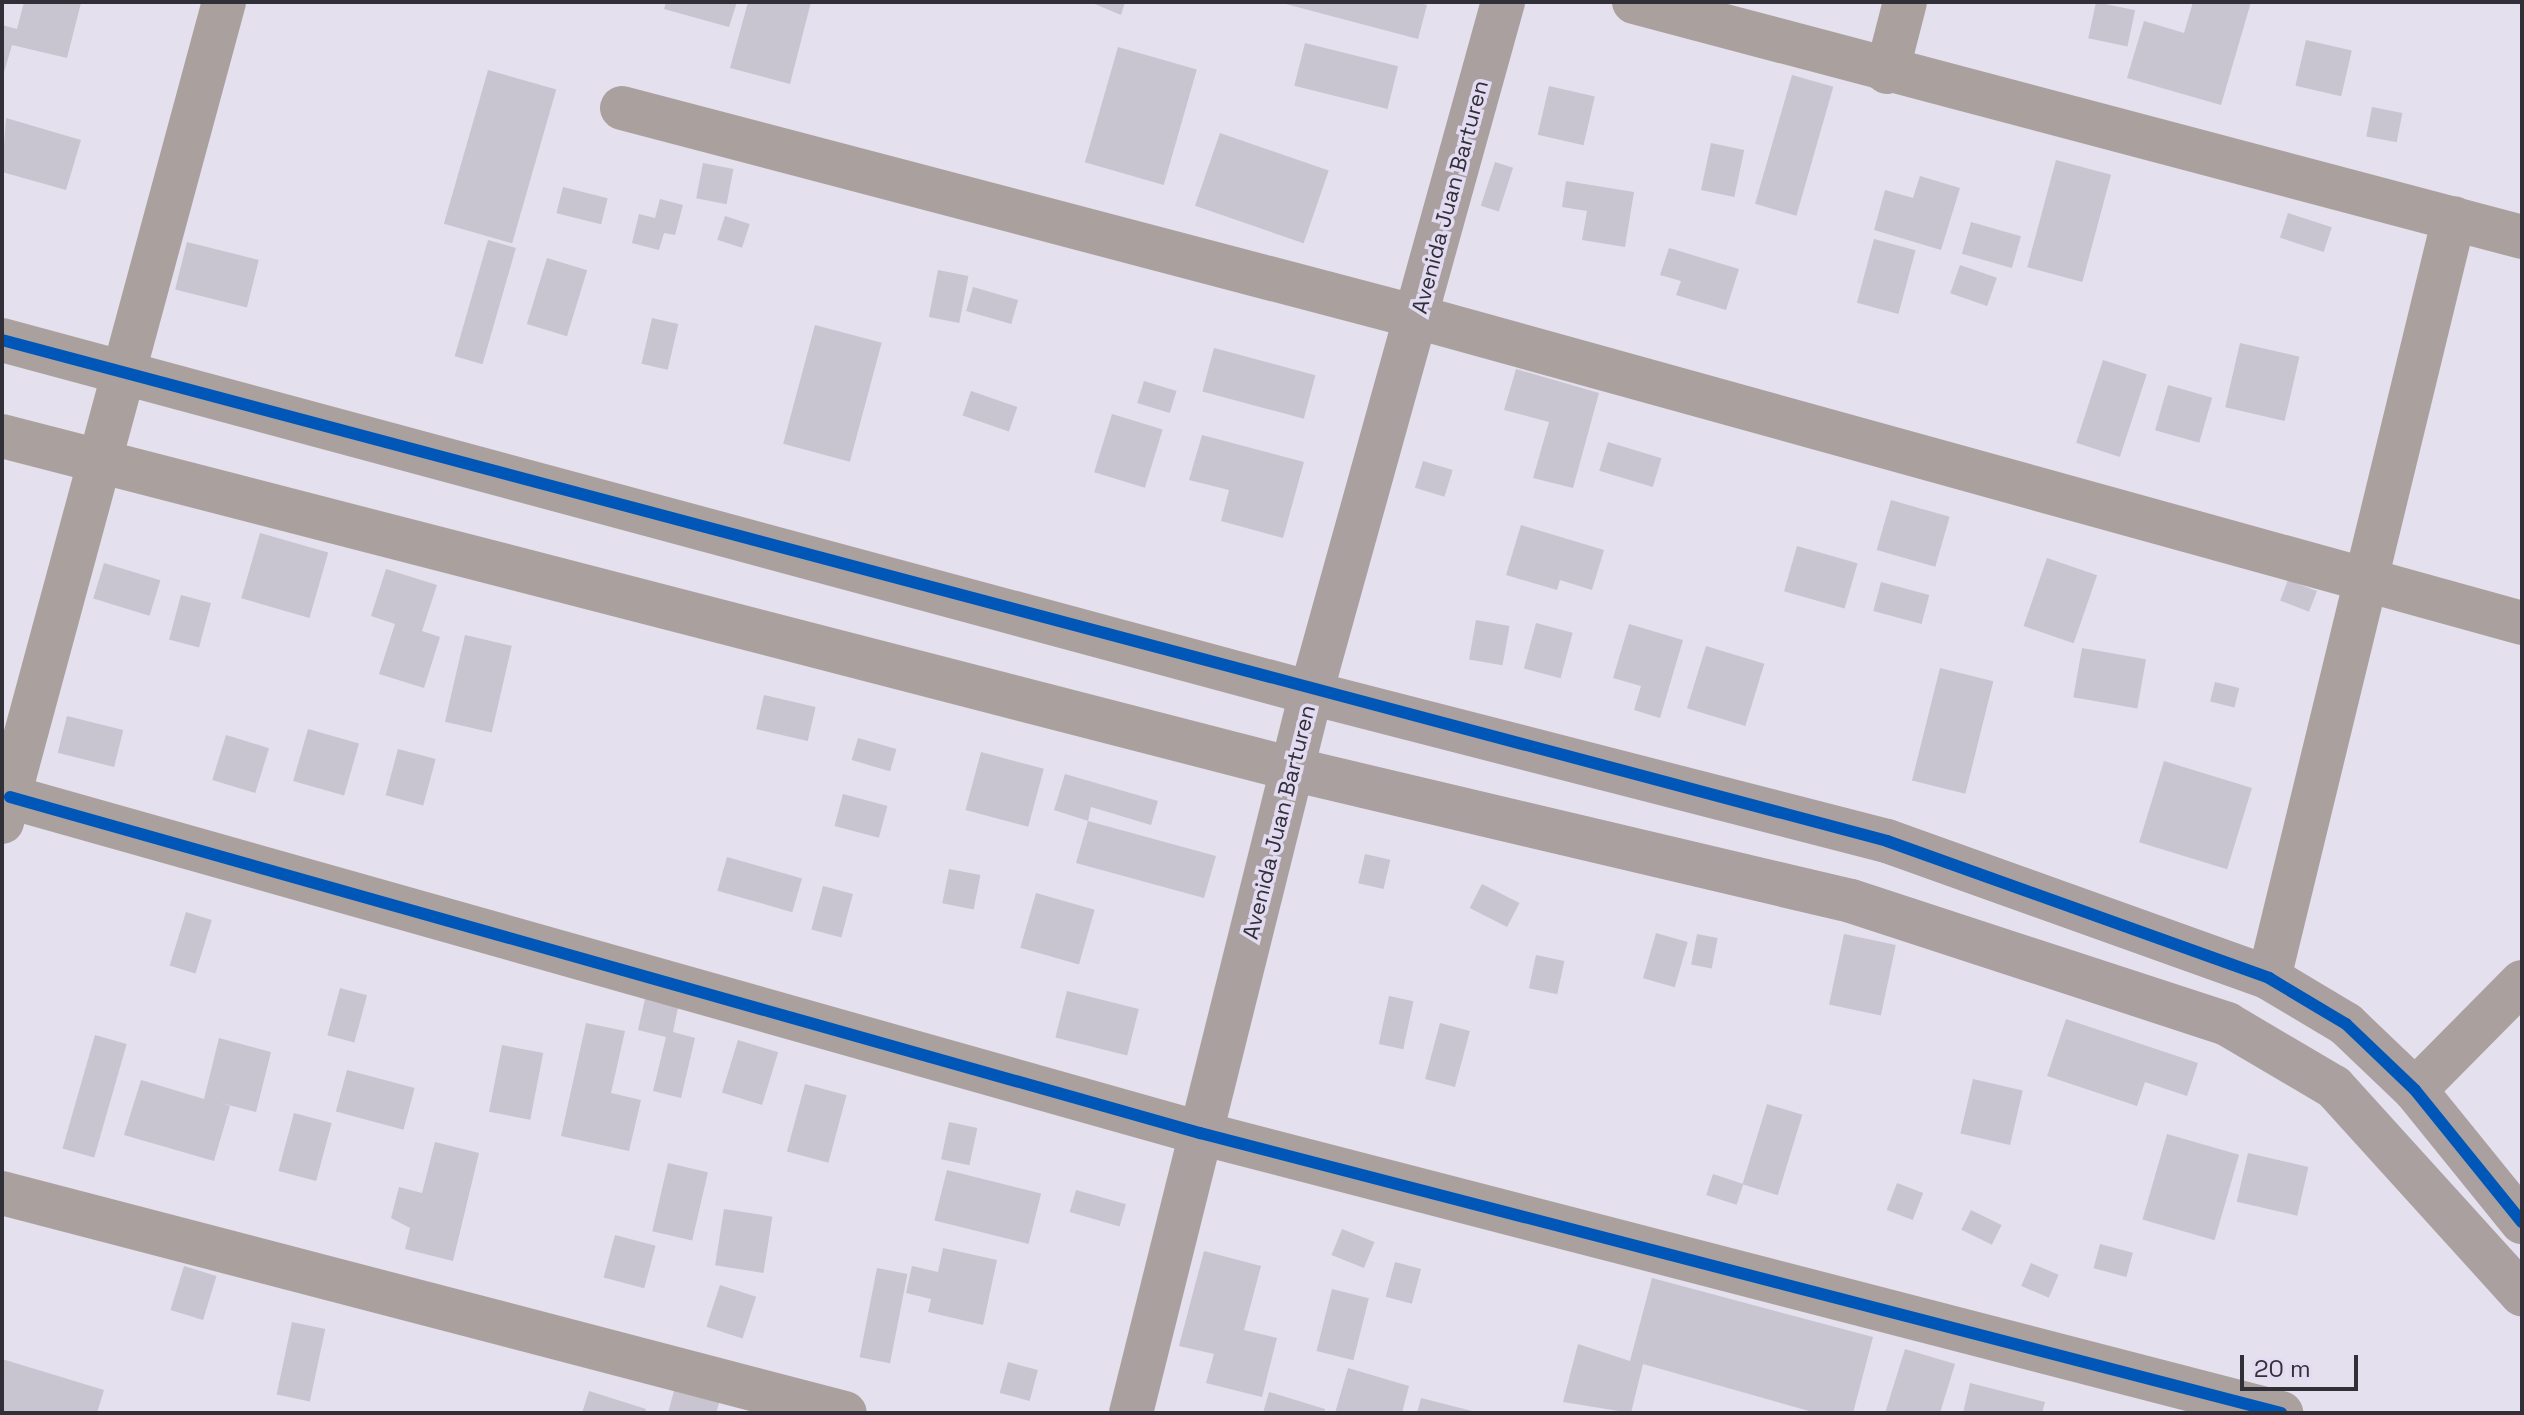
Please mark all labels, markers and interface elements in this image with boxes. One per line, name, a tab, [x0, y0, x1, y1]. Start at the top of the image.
street label: Avenida Juan Barturen	[1406, 77, 1494, 317]
street label: Avenida Juan Barturen	[1237, 702, 1321, 942]
scale bar	[2244, 1339, 2362, 1389]
text: 20 m	[2254, 1353, 2311, 1384]

